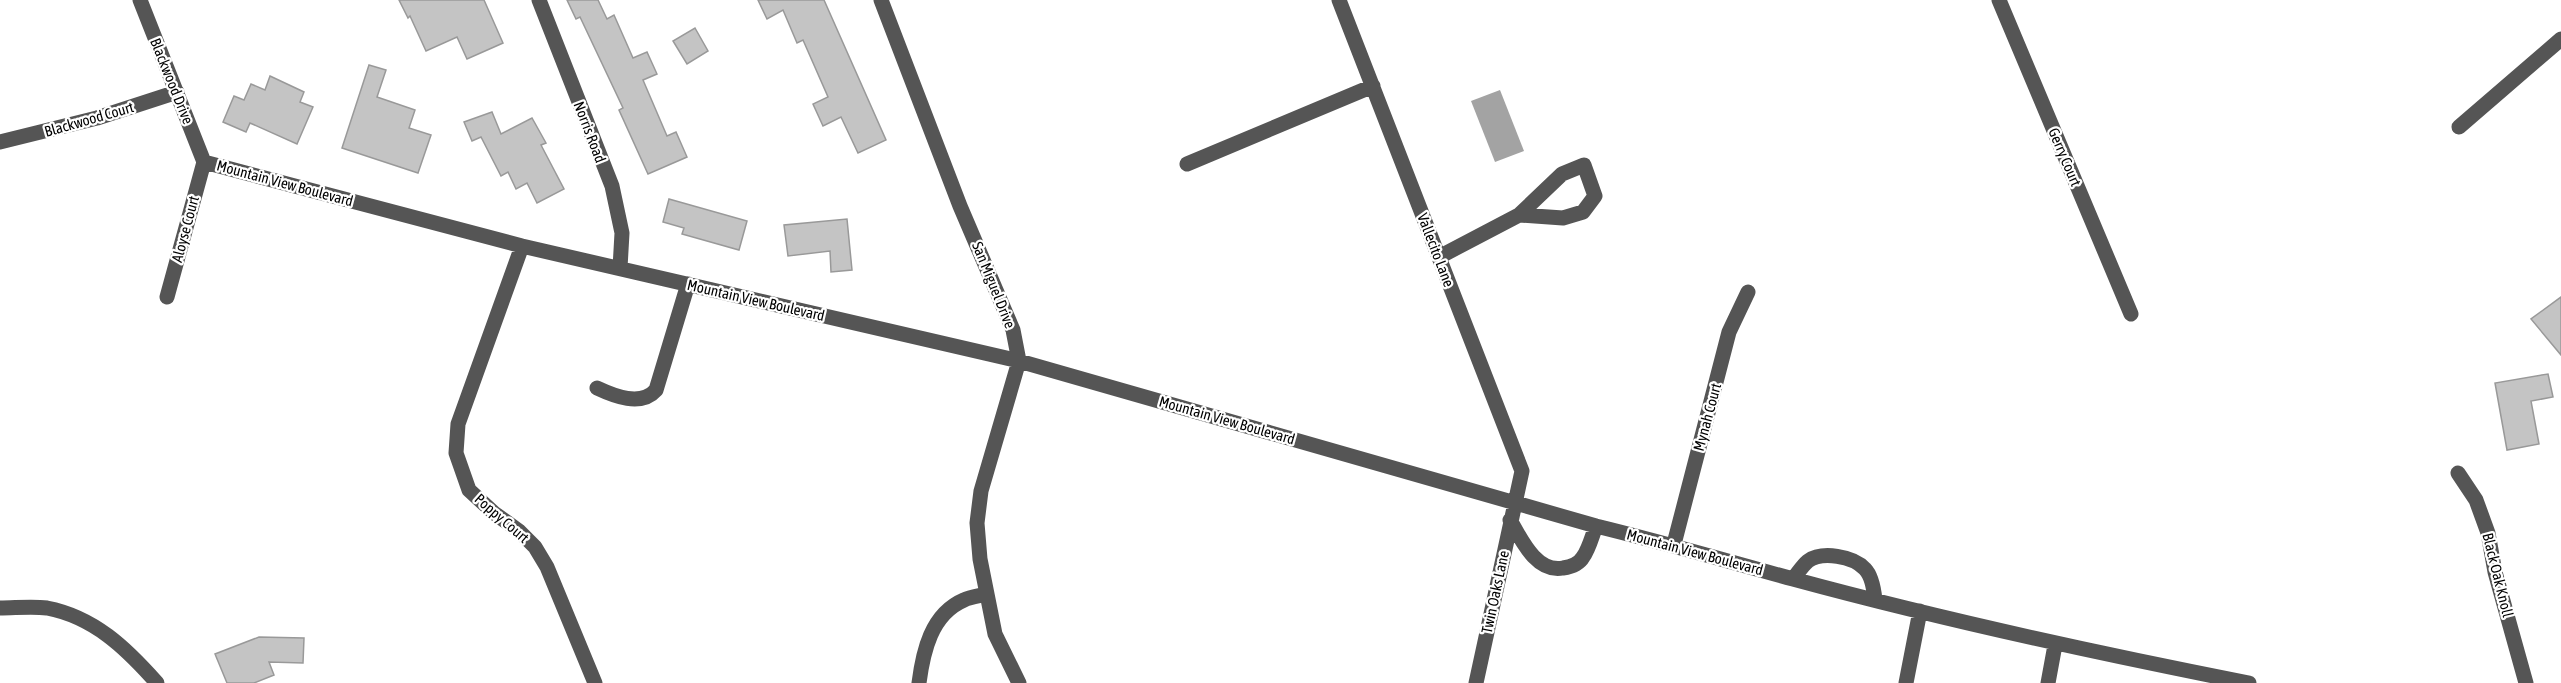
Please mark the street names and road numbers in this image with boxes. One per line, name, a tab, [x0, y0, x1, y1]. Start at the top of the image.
street label: Blackwood Drive	[147, 35, 197, 127]
street label: Blackwood Court	[42, 98, 136, 140]
street label: Norris Road	[571, 99, 609, 165]
street label: Gerry Court	[2045, 125, 2085, 189]
street label: Mountain View Boulevard	[215, 157, 355, 209]
street label: Aloyse Court	[168, 194, 202, 264]
street label: Vallecito Lane	[1414, 211, 1458, 289]
street label: San Miguel Drive	[969, 239, 1019, 331]
street label: Mountain View Boulevard	[686, 276, 826, 324]
street label: Mynah Court	[1690, 381, 1724, 453]
street label: Mountain View Boulevard	[1157, 392, 1297, 448]
street label: Poppy Court	[471, 490, 533, 546]
street label: Mountain View Boulevard	[1625, 526, 1765, 578]
street label: Black Oak Knoll	[2479, 531, 2517, 619]
street label: Twin Oaks Lane	[1478, 549, 1512, 635]

